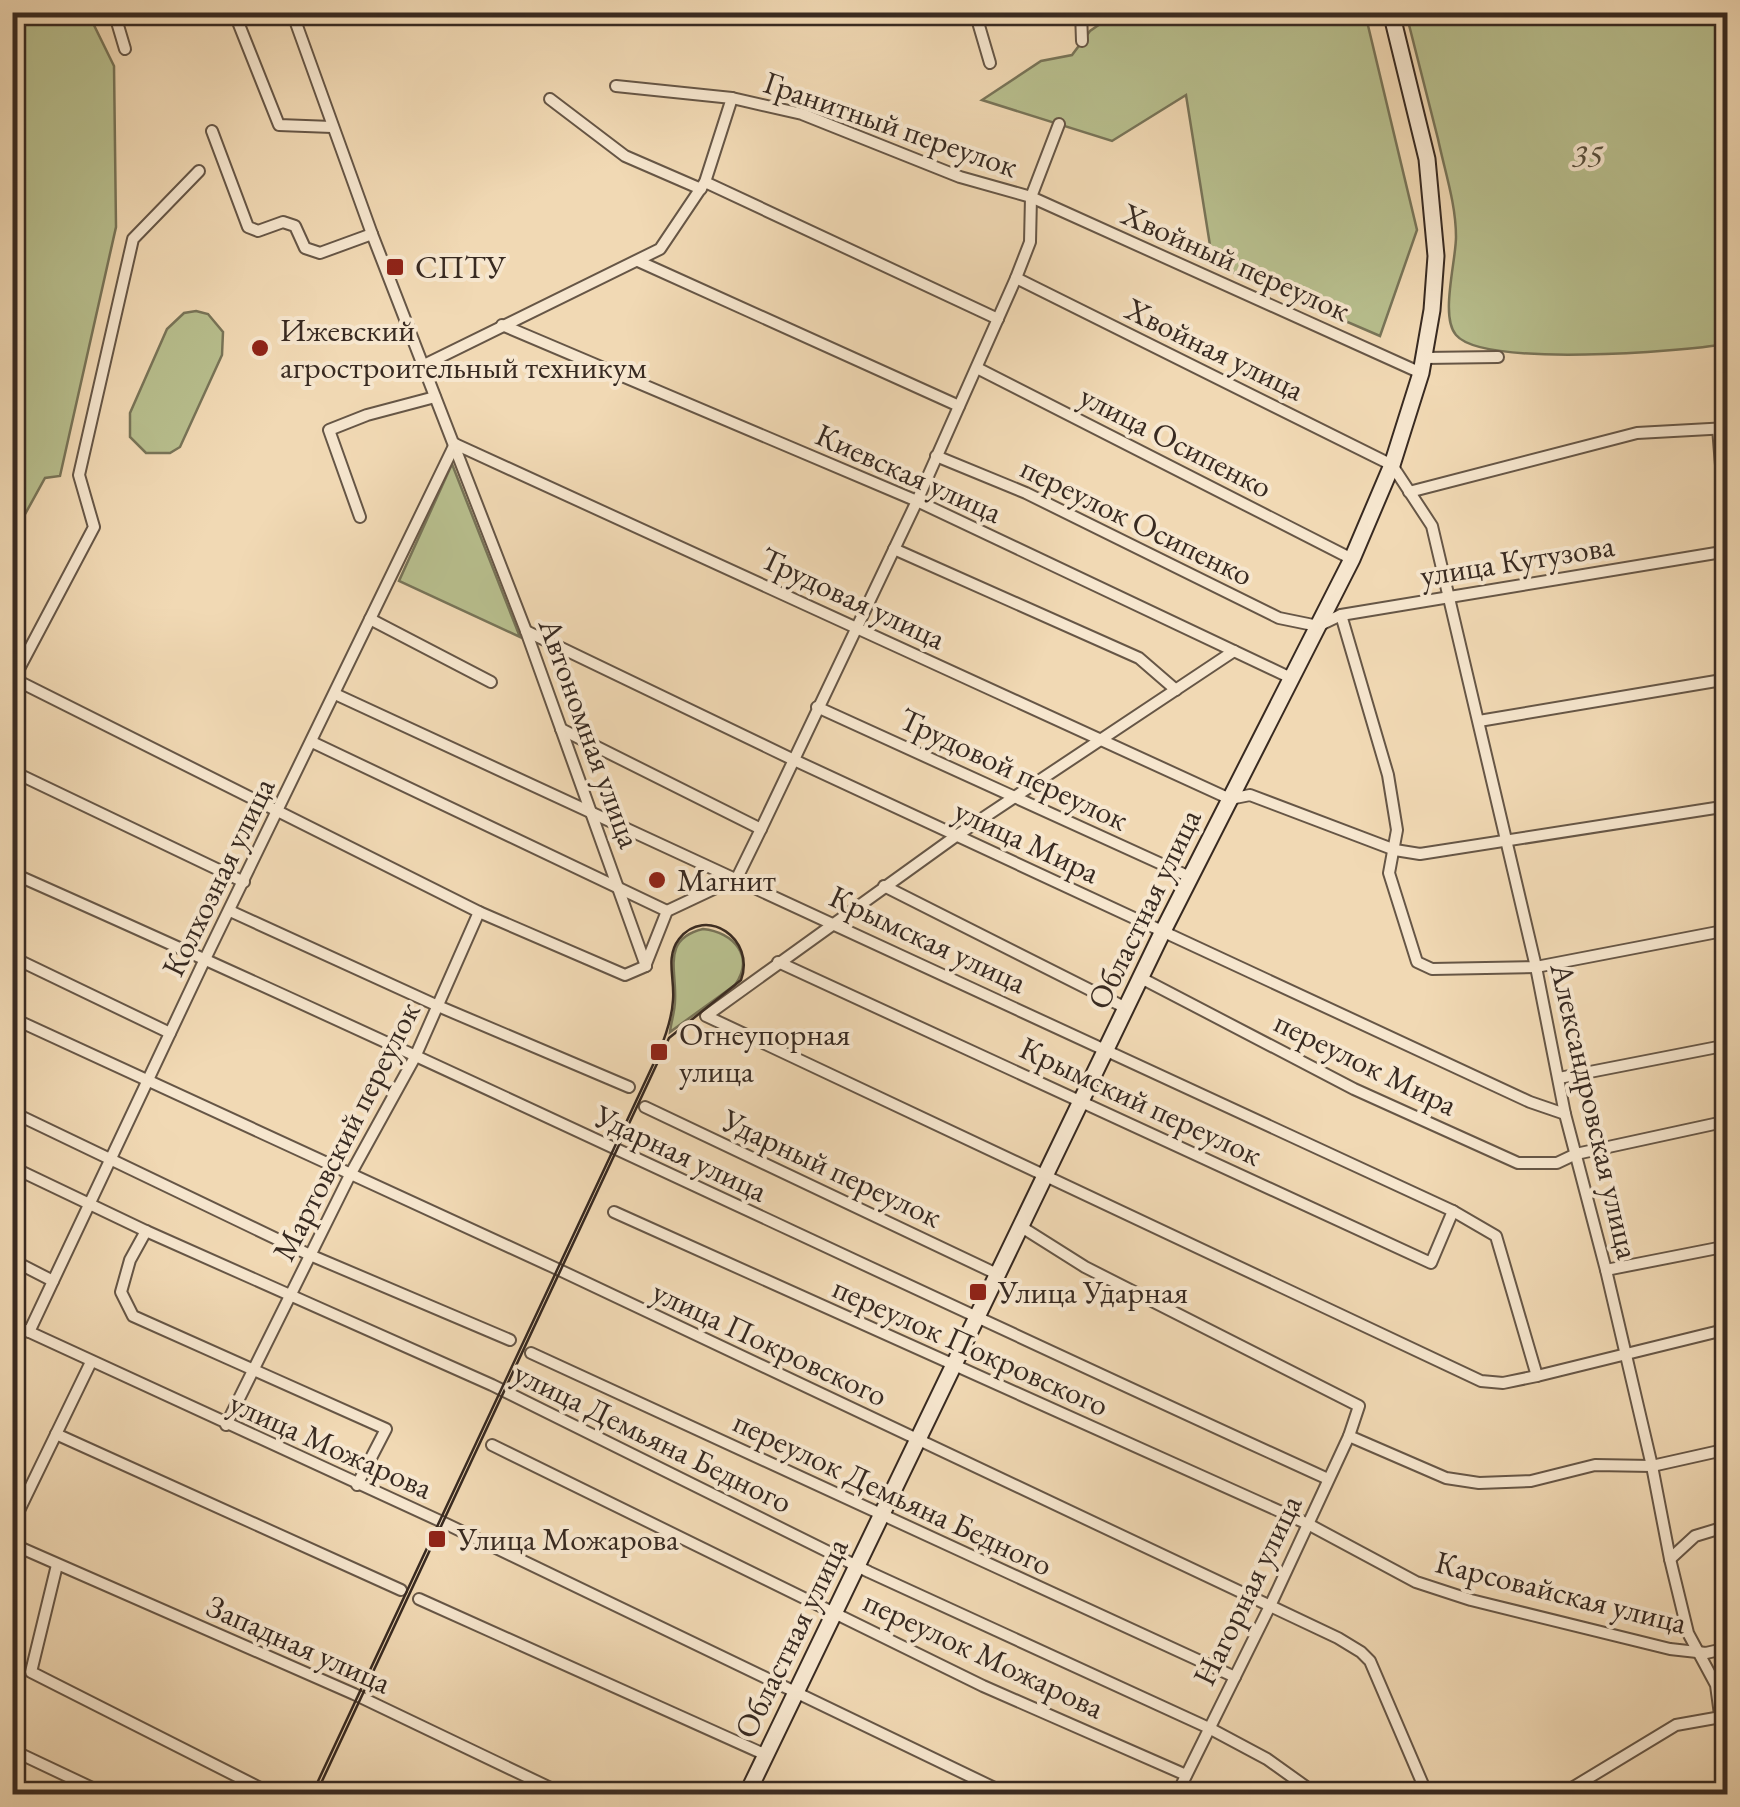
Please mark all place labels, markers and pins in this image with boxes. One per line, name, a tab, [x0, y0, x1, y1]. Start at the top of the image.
place label: СПТУ	[415, 246, 507, 288]
marker: СПТУ	[384, 256, 406, 278]
place label: Ижевский агростроительный техникум	[280, 309, 647, 388]
marker: Ижевский агростроительный техникум	[249, 337, 271, 359]
place label: Магнит	[677, 859, 776, 901]
marker: Магнит	[646, 869, 668, 891]
place label: Огнеупорная улица	[679, 1013, 850, 1092]
marker: Огнеупорная улица	[648, 1041, 670, 1063]
place label: Улица Ударная	[997, 1271, 1188, 1313]
marker: Улица Ударная	[967, 1281, 989, 1303]
place label: Улица Можарова	[456, 1518, 679, 1560]
marker: Улица Можарова	[426, 1528, 448, 1550]

